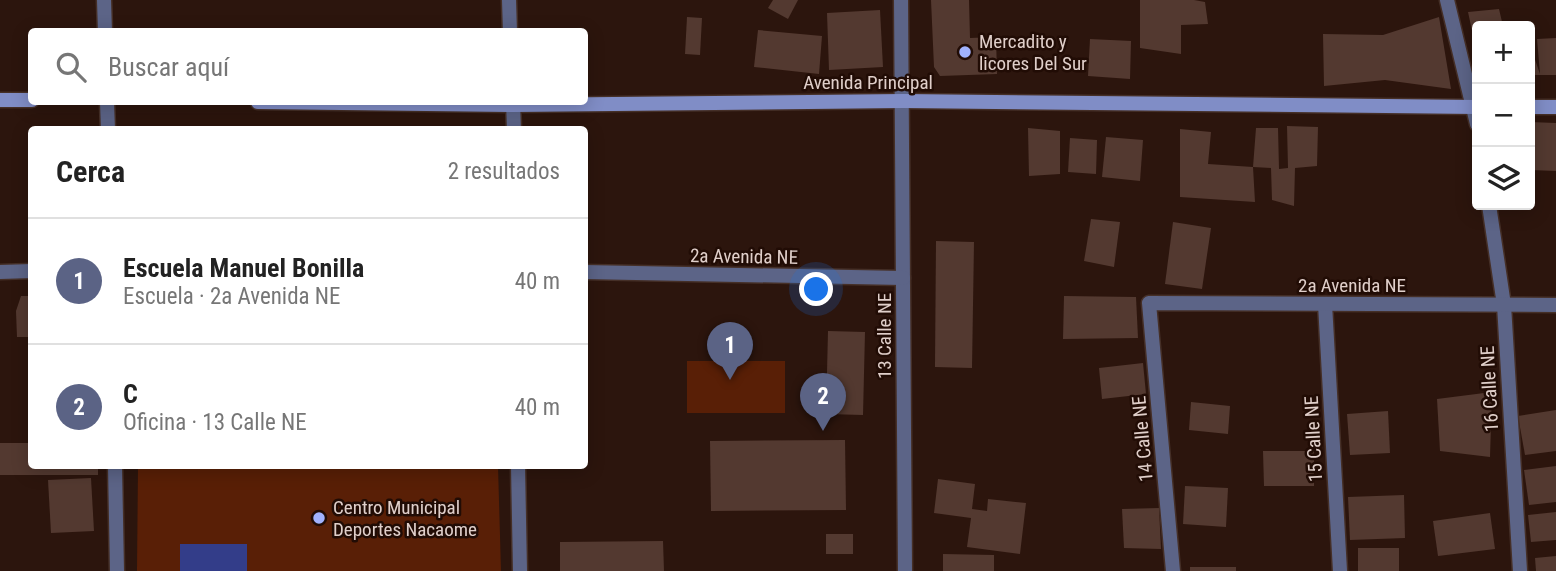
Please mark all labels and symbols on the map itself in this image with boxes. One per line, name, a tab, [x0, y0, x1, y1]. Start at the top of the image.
place label: Mercadito y licores Del Sur	[979, 30, 1087, 75]
marker: Mercadito y licores Del Sur	[957, 44, 973, 60]
street label: Avenida Principal	[803, 71, 933, 94]
street label: 2a Avenida NE	[690, 244, 798, 269]
your location	[799, 272, 833, 306]
street label: 2a Avenida NE	[1298, 274, 1406, 297]
street label: 13 Calle NE	[873, 293, 896, 379]
pin: 1	[707, 322, 753, 380]
street label: 16 Calle NE	[1476, 345, 1503, 433]
pin: 2	[800, 373, 846, 431]
street label: 14 Calle NE	[1127, 395, 1158, 483]
street label: 15 Calle NE	[1300, 395, 1327, 483]
place label: Centro Municipal Deportes Nacaome	[333, 496, 477, 541]
marker: Centro Municipal Deportes Nacaome	[311, 510, 327, 526]

